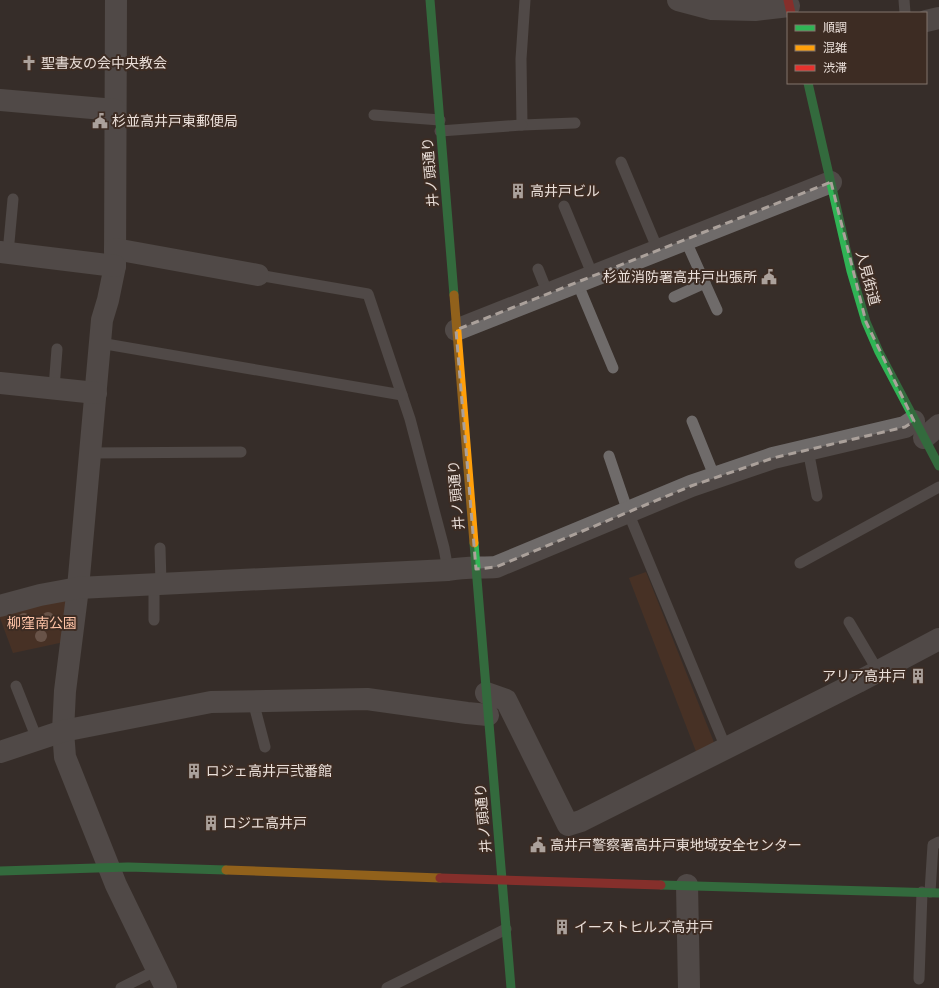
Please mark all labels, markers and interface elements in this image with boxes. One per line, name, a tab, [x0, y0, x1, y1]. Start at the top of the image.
legend	[787, 12, 927, 84]
text: 順調	[823, 21, 847, 35]
text: 混雑	[823, 41, 847, 55]
church icon: 聖書友の会中央教会	[20, 54, 38, 72]
place label: 聖書友の会中央教会	[41, 55, 167, 71]
text: 渋滞	[823, 61, 847, 75]
public building icon: 杉並高井戸東郵便局	[91, 112, 109, 130]
place label: 杉並高井戸東郵便局	[112, 113, 238, 129]
street label: 井ノ頭通り	[419, 136, 441, 208]
building icon: 高井戸ビル	[509, 182, 527, 200]
place label: 高井戸ビル	[530, 183, 600, 199]
street label: 人見街道	[853, 249, 883, 307]
public building icon: 杉並消防署高井戸出張所	[760, 268, 778, 286]
place label: 杉並消防署高井戸出張所	[603, 269, 757, 285]
street label: 井ノ頭通り	[445, 459, 467, 531]
park label: 柳窪南公園	[7, 615, 77, 631]
building icon: アリア高井戸	[909, 667, 927, 685]
place label: アリア高井戸	[822, 668, 906, 684]
building icon: ロジェ高井戸弐番館	[185, 762, 203, 780]
place label: ロジェ高井戸弐番館	[206, 763, 332, 779]
street label: 井ノ頭通り	[472, 782, 494, 854]
building icon: ロジエ高井戸	[202, 814, 220, 832]
place label: ロジエ高井戸	[223, 815, 307, 831]
public building icon: 高井戸警察署高井戸東地域安全センター	[529, 836, 547, 854]
place label: 高井戸警察署高井戸東地域安全センター	[550, 837, 802, 853]
building icon: イーストヒルズ高井戸	[553, 918, 571, 936]
place label: イーストヒルズ高井戸	[574, 919, 713, 935]

